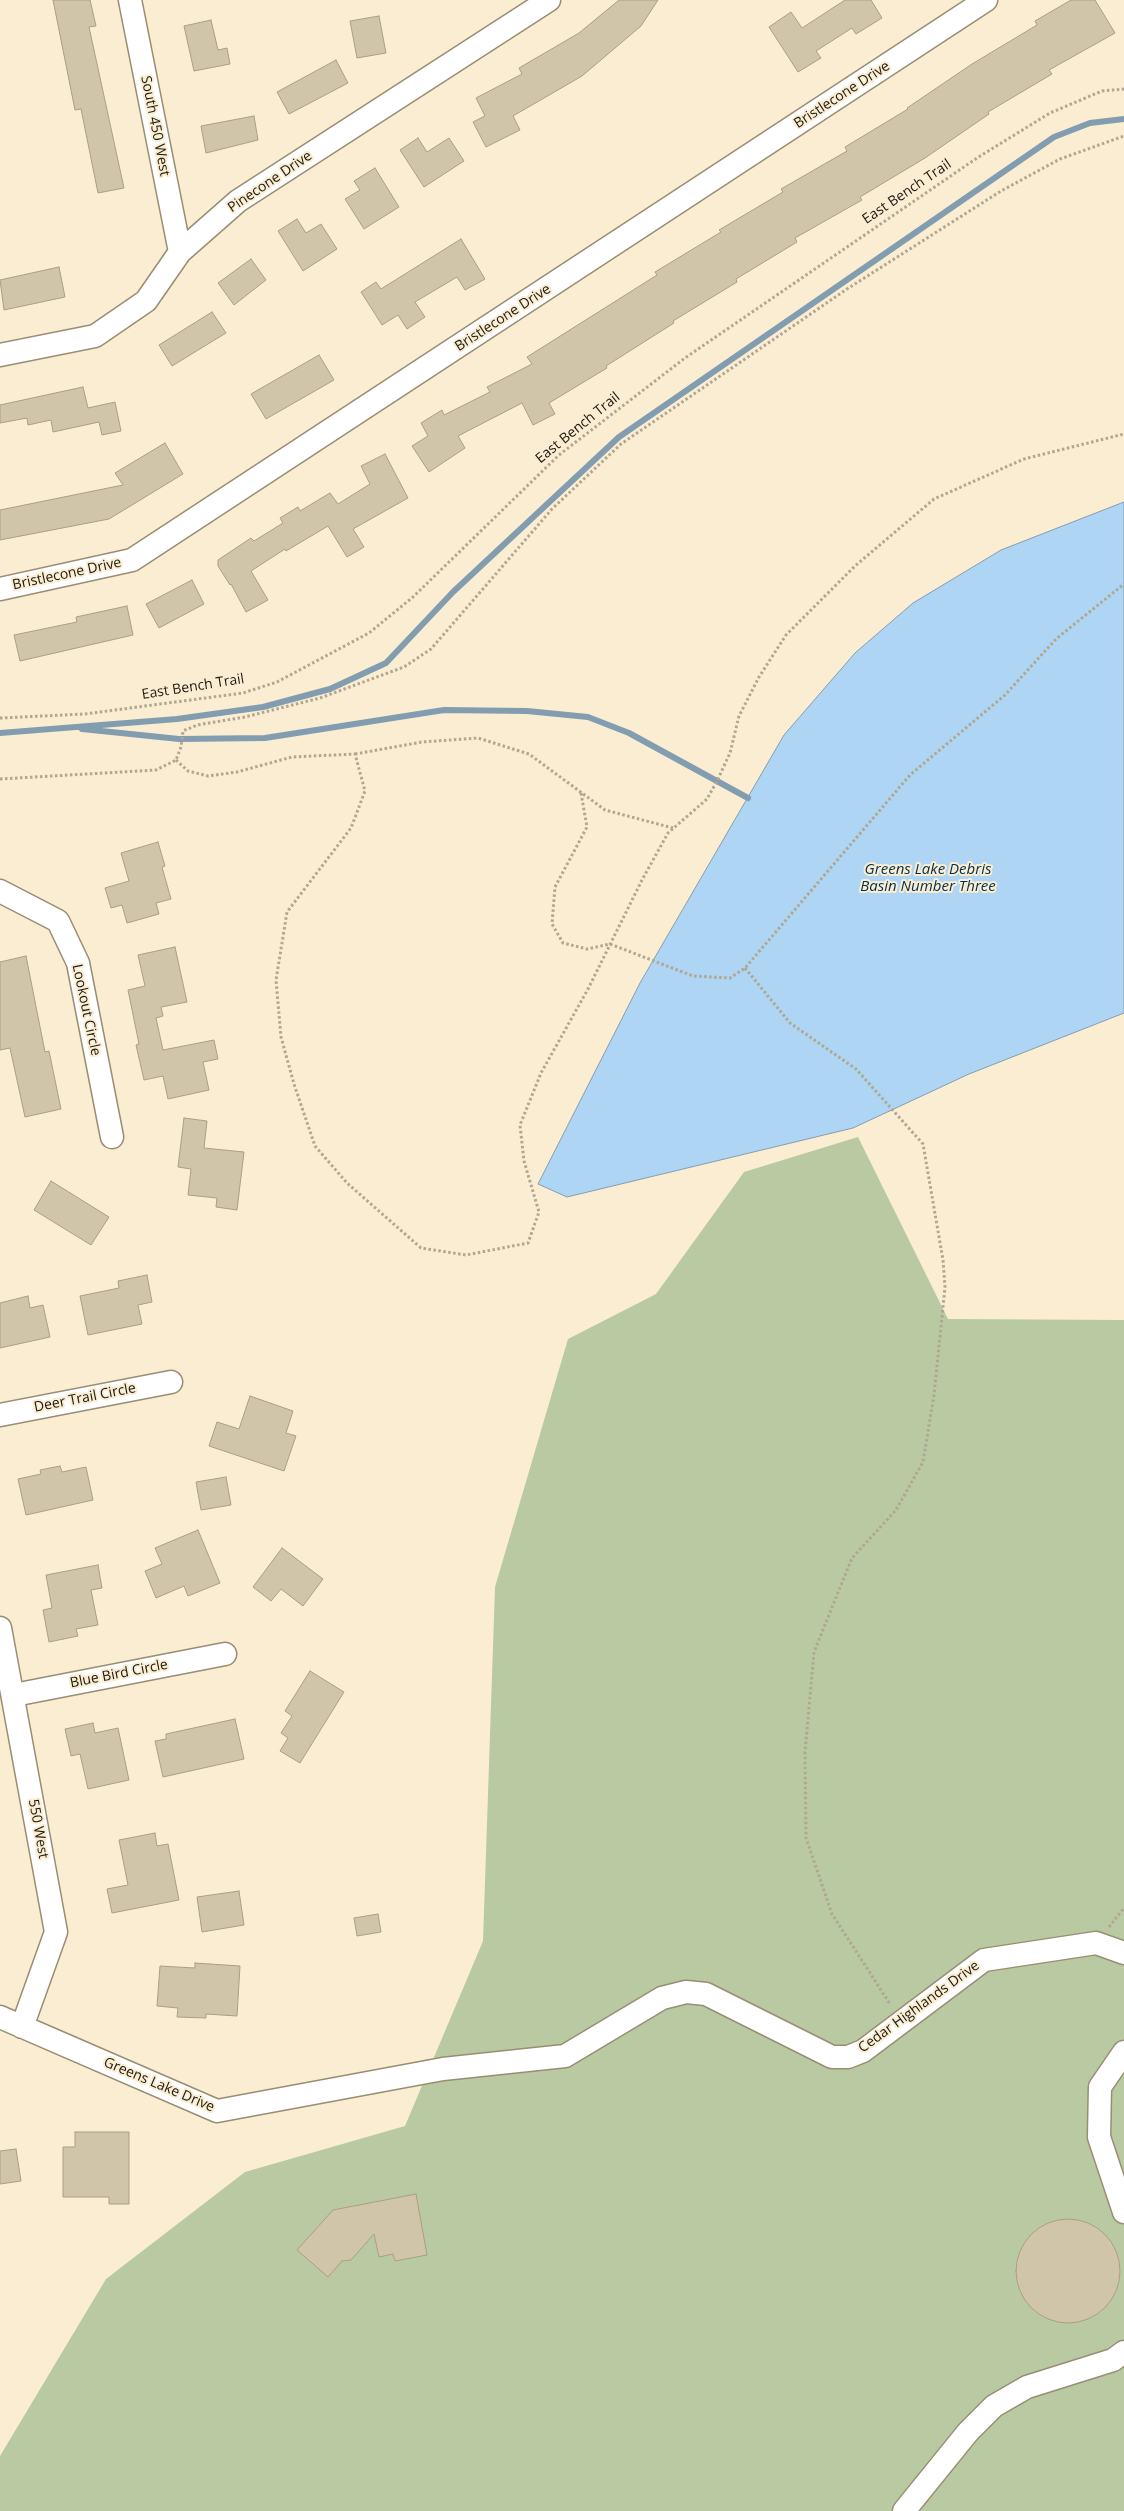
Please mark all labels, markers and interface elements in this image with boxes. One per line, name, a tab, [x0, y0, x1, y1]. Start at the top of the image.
street label: Bristlecone Drive	[791, 58, 893, 132]
street label: South 450 West	[137, 74, 173, 178]
street label: Pinecone Drive	[225, 148, 315, 216]
street label: East Bench Trail	[859, 156, 955, 228]
street label: Bristlecone Drive	[452, 281, 554, 355]
street label: East Bench Trail	[532, 389, 624, 467]
street label: Bristlecone Drive	[11, 554, 123, 594]
street label: East Bench Trail	[141, 671, 245, 703]
water label: Greens Lake Debris Basin Number Three	[860, 861, 996, 896]
street label: Lookout Circle	[68, 963, 104, 1057]
street label: Deer Trail Circle	[33, 1380, 137, 1416]
street label: Blue Bird Circle	[69, 1656, 169, 1692]
street label: 550 West	[25, 1798, 51, 1860]
street label: Cedar Highlands Drive	[855, 1957, 983, 2057]
street label: Greens Lake Drive	[101, 2054, 217, 2116]

